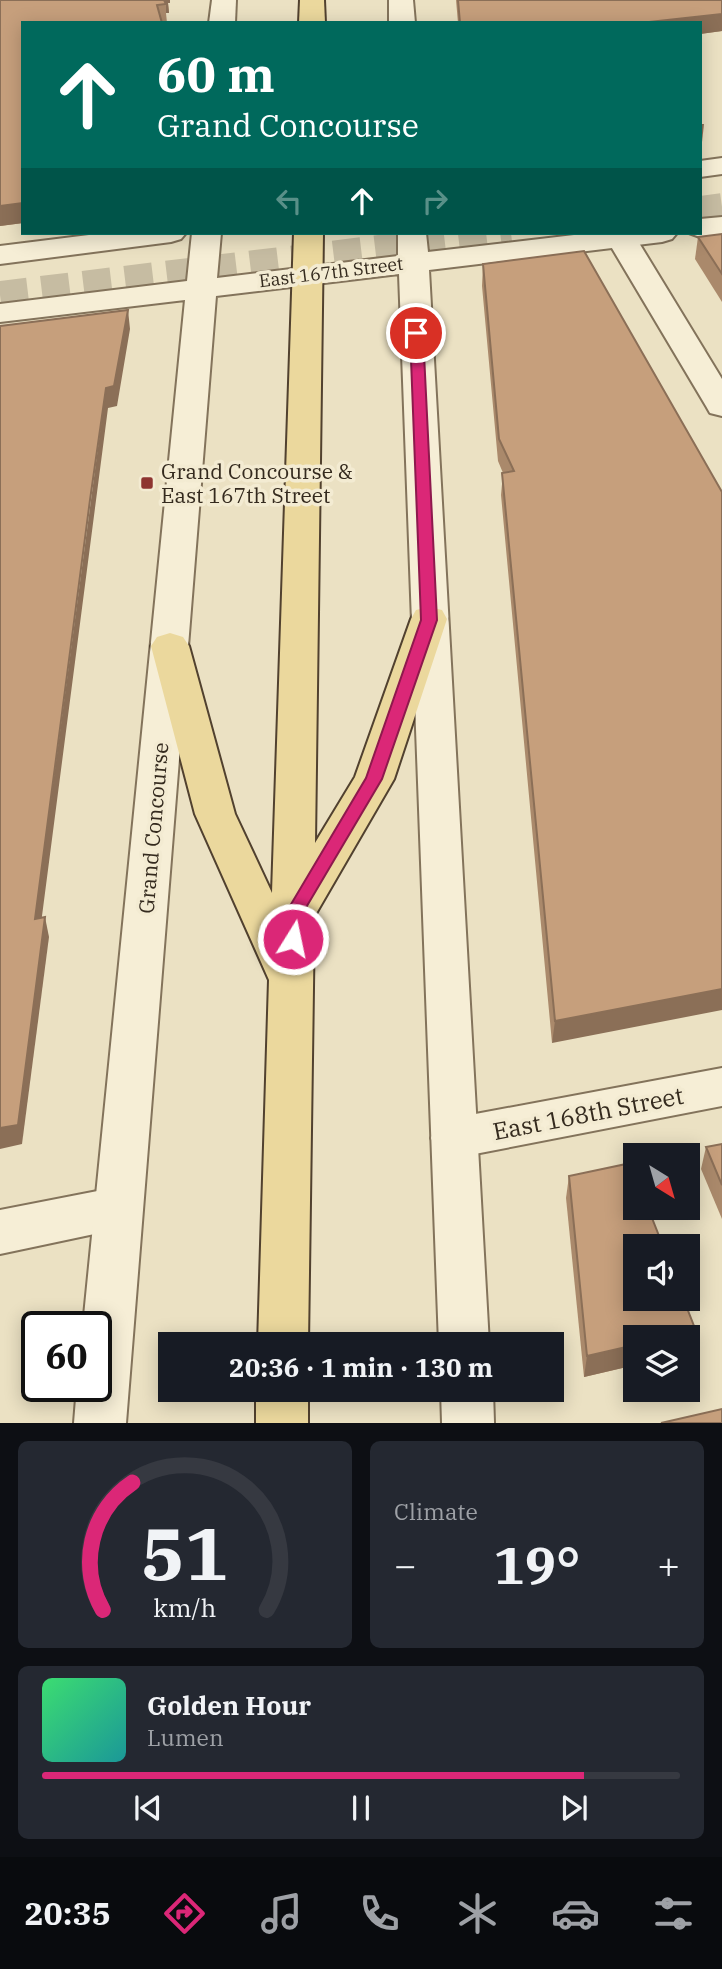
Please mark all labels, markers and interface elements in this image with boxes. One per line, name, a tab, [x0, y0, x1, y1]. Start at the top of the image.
text: 60 m	[157, 42, 275, 105]
icon: ahead	[42, 49, 133, 140]
text: Grand Concourse	[157, 104, 419, 146]
icon: left	[270, 182, 308, 220]
icon: ahead	[343, 182, 381, 220]
icon: right	[416, 182, 454, 220]
street label: East 167th Street	[257, 252, 405, 292]
pin	[386, 303, 446, 363]
icon: arrive	[397, 314, 435, 352]
place label: Grand Concourse & East 167th Street	[161, 457, 353, 509]
marker: Grand Concourse & East 167th Street	[139, 475, 155, 491]
street label: Grand Concourse	[132, 741, 174, 915]
position arrow	[256, 902, 330, 976]
street label: East 168th Street	[490, 1079, 686, 1147]
north arrow	[623, 1143, 700, 1220]
map controls	[623, 1143, 700, 1402]
button: sound	[623, 1234, 700, 1311]
speed limit sign: 60	[21, 1311, 112, 1402]
button: layers	[623, 1325, 700, 1402]
text: 20:36 · 1 min · 130 m	[229, 1350, 493, 1384]
text: Climate	[394, 1496, 478, 1526]
text: 51	[141, 1506, 229, 1601]
text: 19°	[494, 1531, 580, 1598]
text: −	[394, 1540, 417, 1589]
text: +	[657, 1540, 680, 1589]
text: km/h	[153, 1591, 217, 1624]
text: Golden Hour	[147, 1688, 311, 1722]
text: Lumen	[147, 1722, 224, 1752]
icon: previous	[129, 1789, 167, 1827]
icon: pause	[342, 1789, 380, 1827]
icon: next	[555, 1789, 593, 1827]
icon: directions	[160, 1889, 209, 1938]
icon: music	[257, 1889, 306, 1938]
icon: phone	[355, 1889, 404, 1938]
icon: climate	[453, 1889, 502, 1938]
icon: car	[551, 1889, 600, 1938]
icon: filters	[649, 1889, 698, 1938]
text: 20:35	[24, 1892, 111, 1934]

